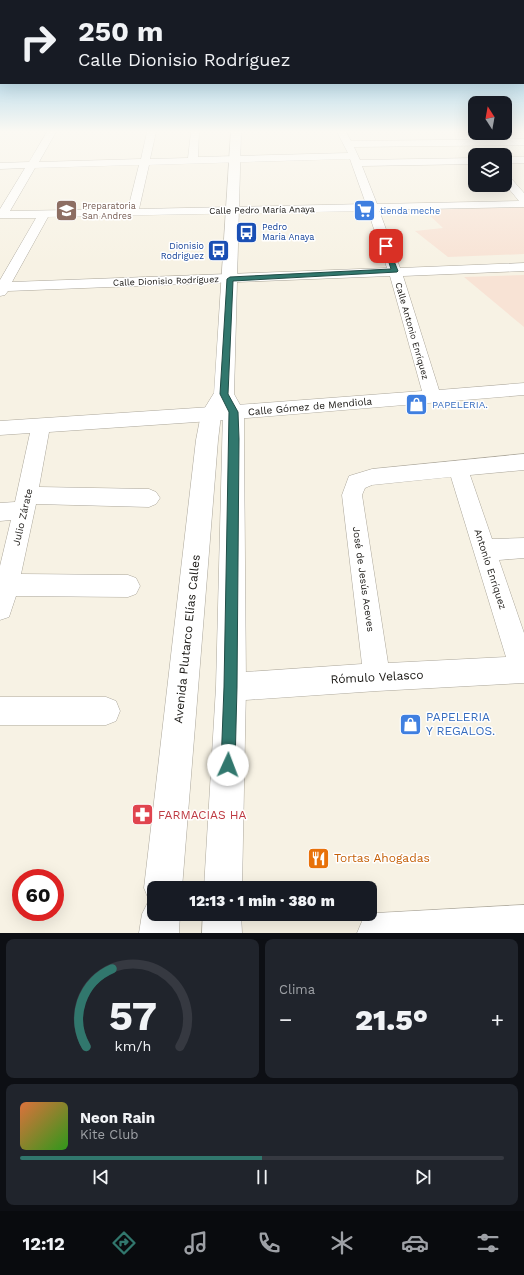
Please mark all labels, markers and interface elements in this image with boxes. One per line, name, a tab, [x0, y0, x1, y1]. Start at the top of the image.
text: 250 m	[78, 15, 163, 48]
icon: right	[12, 16, 64, 68]
text: Calle Dionisio Rodríguez	[78, 49, 290, 70]
north arrow	[468, 96, 512, 140]
map controls	[468, 96, 512, 192]
button: layers	[468, 148, 512, 192]
school or university icon: Preparatoria San Andres	[53, 198, 79, 224]
supermarket icon: tienda meche	[351, 198, 377, 224]
place label: Preparatoria San Andres	[82, 201, 136, 221]
street label: Calle Pedro María Anaya	[209, 204, 315, 216]
place label: tienda meche	[380, 206, 440, 216]
bus stop icon: Pedro Maria Anaya	[233, 219, 259, 245]
place label: Pedro Maria Anaya	[262, 222, 314, 242]
pin	[369, 229, 403, 263]
icon: arrive	[375, 235, 397, 257]
bus stop icon: Dionisio Rodriguez	[206, 238, 232, 264]
place label: Dionisio Rodriguez	[161, 241, 204, 261]
street label: Calle Dionisio Rodríguez	[113, 274, 219, 288]
street label: Calle Antonio Enríquez	[393, 281, 431, 381]
shop icon: PAPELERIA.	[403, 391, 429, 417]
street label: Calle Gómez de Mendiola	[247, 396, 373, 417]
place label: PAPELERIA.	[432, 399, 488, 410]
street label: Julio Zárate	[11, 487, 34, 547]
street label: José de Jesús Aceves	[351, 526, 376, 632]
street label: Antonio Enríquez	[472, 527, 509, 611]
street label: Avenida Plutarco Elías Calles	[171, 554, 203, 724]
street label: Rómulo Velasco	[330, 668, 424, 686]
place label: PAPELERIA Y REGALOS.	[426, 710, 495, 738]
shop icon: PAPELERIA Y REGALOS.	[398, 711, 424, 737]
position arrow	[207, 744, 249, 786]
pharmacy icon: FARMACIAS HA	[130, 802, 156, 828]
place label: FARMACIAS HA	[158, 808, 246, 822]
restaurant icon: Tortas Ahogadas	[305, 845, 331, 871]
place label: Tortas Ahogadas	[334, 851, 430, 865]
speed limit sign: 60	[12, 869, 64, 921]
text: 12:13 · 1 min · 380 m	[189, 892, 335, 910]
text: Clima	[279, 982, 315, 997]
text: 57	[108, 990, 157, 1039]
text: 21.5°	[355, 1002, 428, 1037]
text: −	[279, 1007, 292, 1032]
text: +	[491, 1007, 504, 1032]
text: km/h	[114, 1037, 151, 1053]
text: Neon Rain	[80, 1109, 155, 1127]
text: Kite Club	[80, 1127, 138, 1142]
icon: previous	[90, 1166, 112, 1188]
icon: pause	[251, 1166, 273, 1188]
icon: next	[412, 1166, 434, 1188]
icon: directions	[110, 1229, 138, 1257]
icon: music	[182, 1229, 210, 1257]
icon: phone	[255, 1229, 283, 1257]
icon: climate	[328, 1229, 356, 1257]
icon: car	[401, 1229, 429, 1257]
icon: filters	[474, 1229, 502, 1257]
text: 12:12	[22, 1233, 65, 1254]

